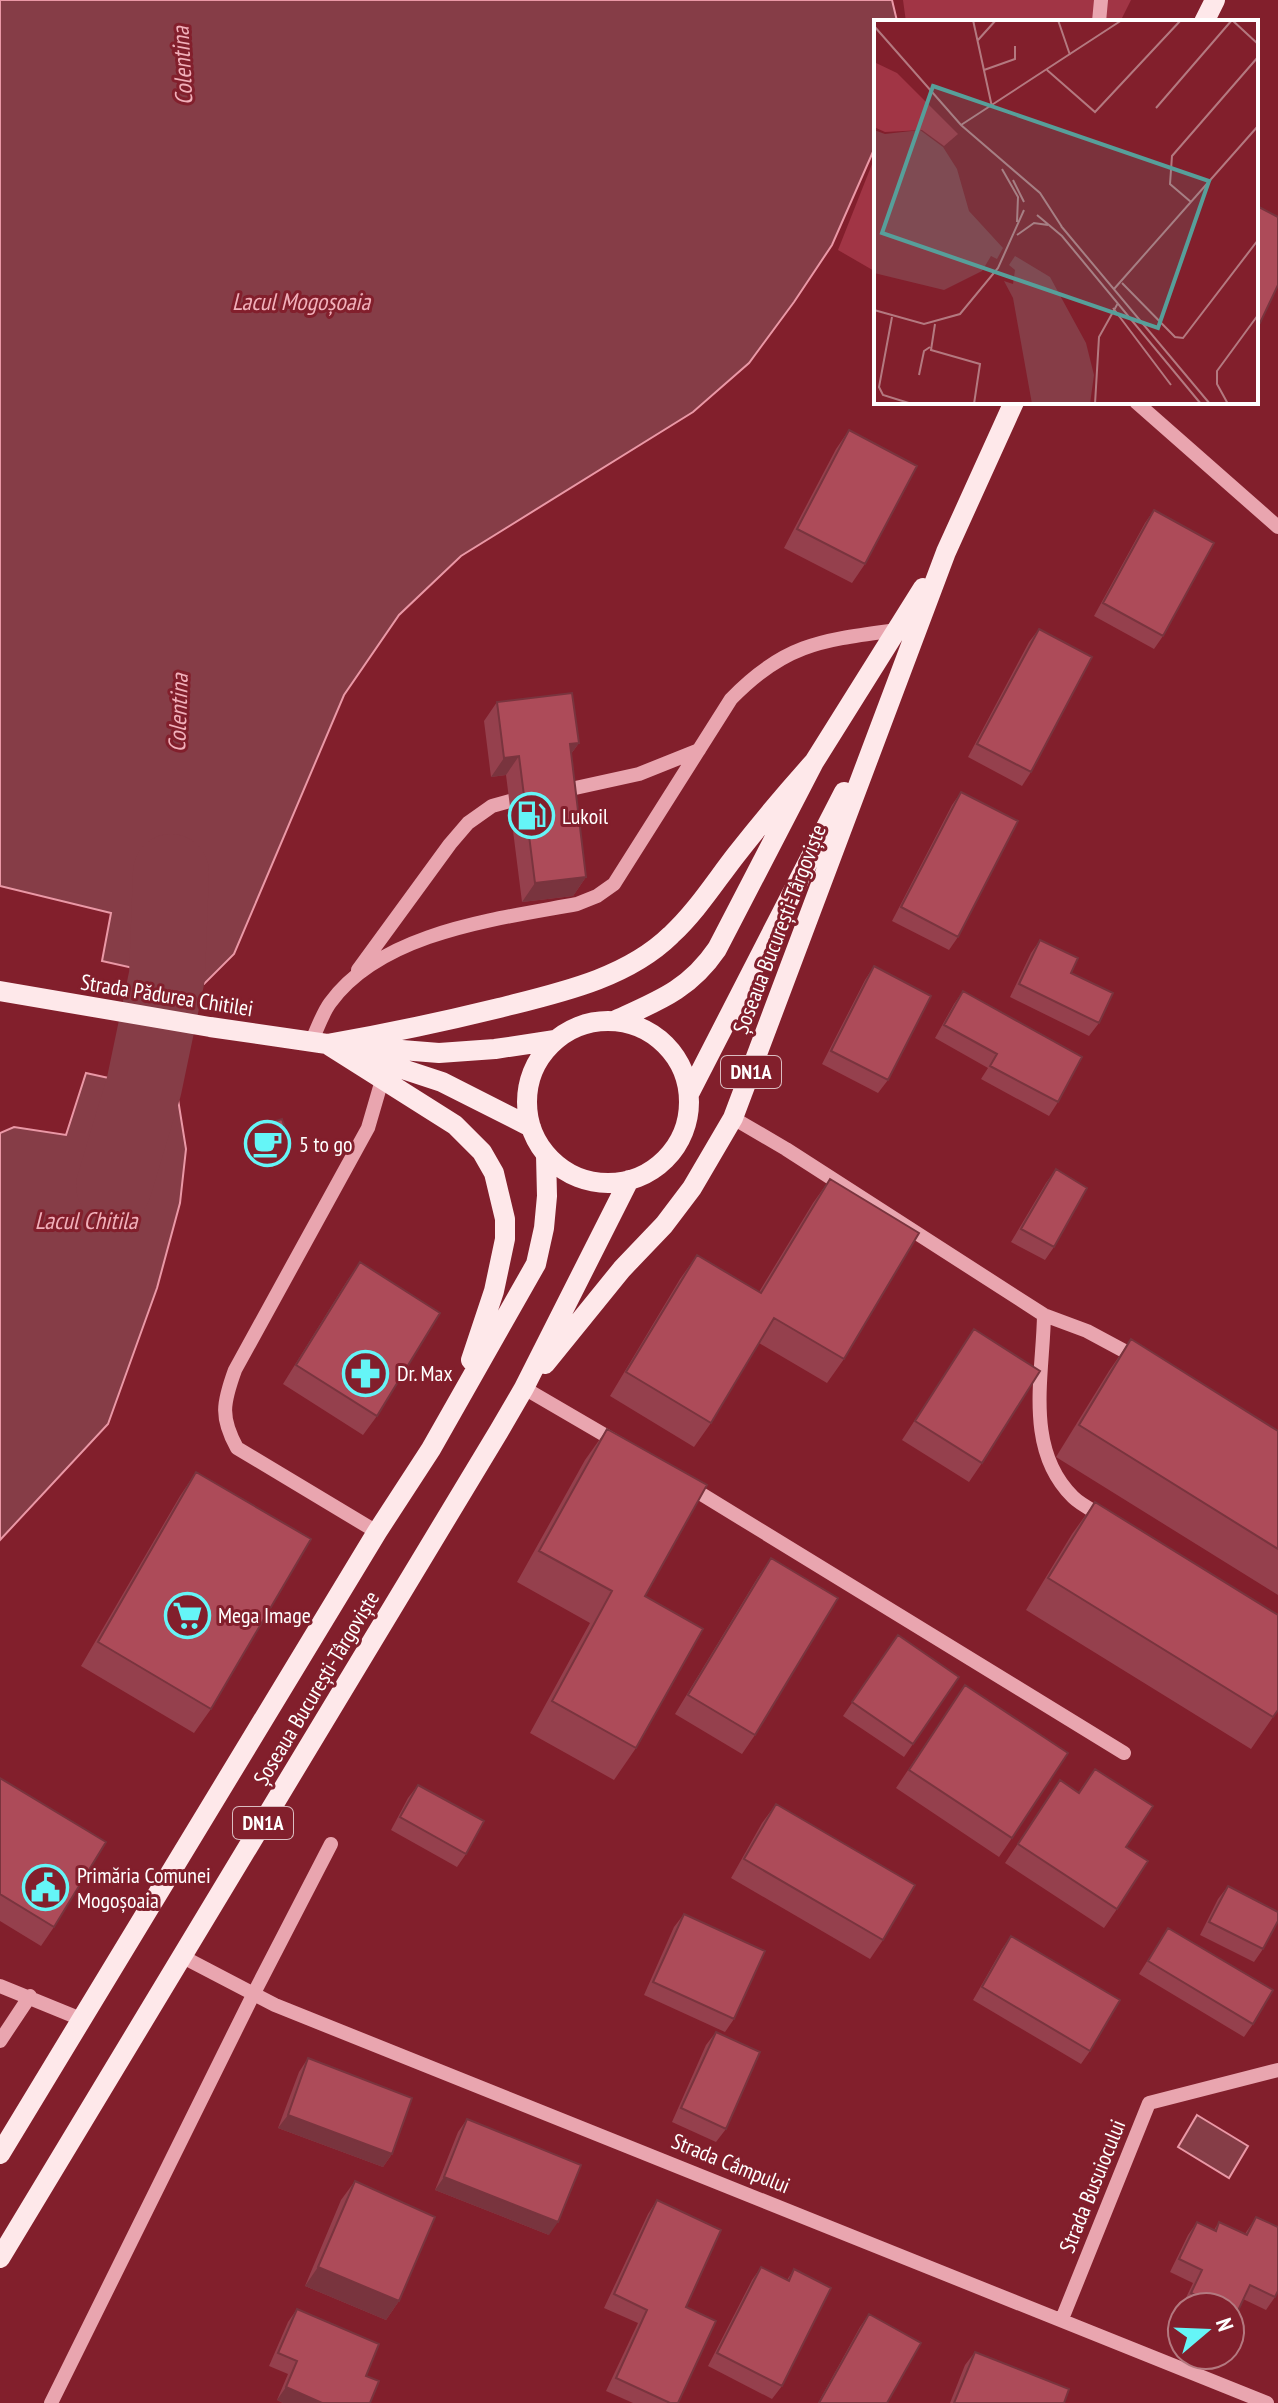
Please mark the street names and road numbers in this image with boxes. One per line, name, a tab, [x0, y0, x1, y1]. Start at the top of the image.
street label: Șoseaua București-Târgoviște	[726, 820, 832, 1038]
street label: Strada Pădurea Chitilei	[79, 968, 255, 1022]
road number: DN1A	[721, 1056, 781, 1088]
street label: Șoseaua București-Târgoviște	[247, 1586, 385, 1790]
road number: DN1A	[233, 1807, 293, 1839]
street label: Strada Busuiocului	[1053, 2115, 1131, 2257]
street label: Strada Câmpului	[668, 2127, 794, 2199]

